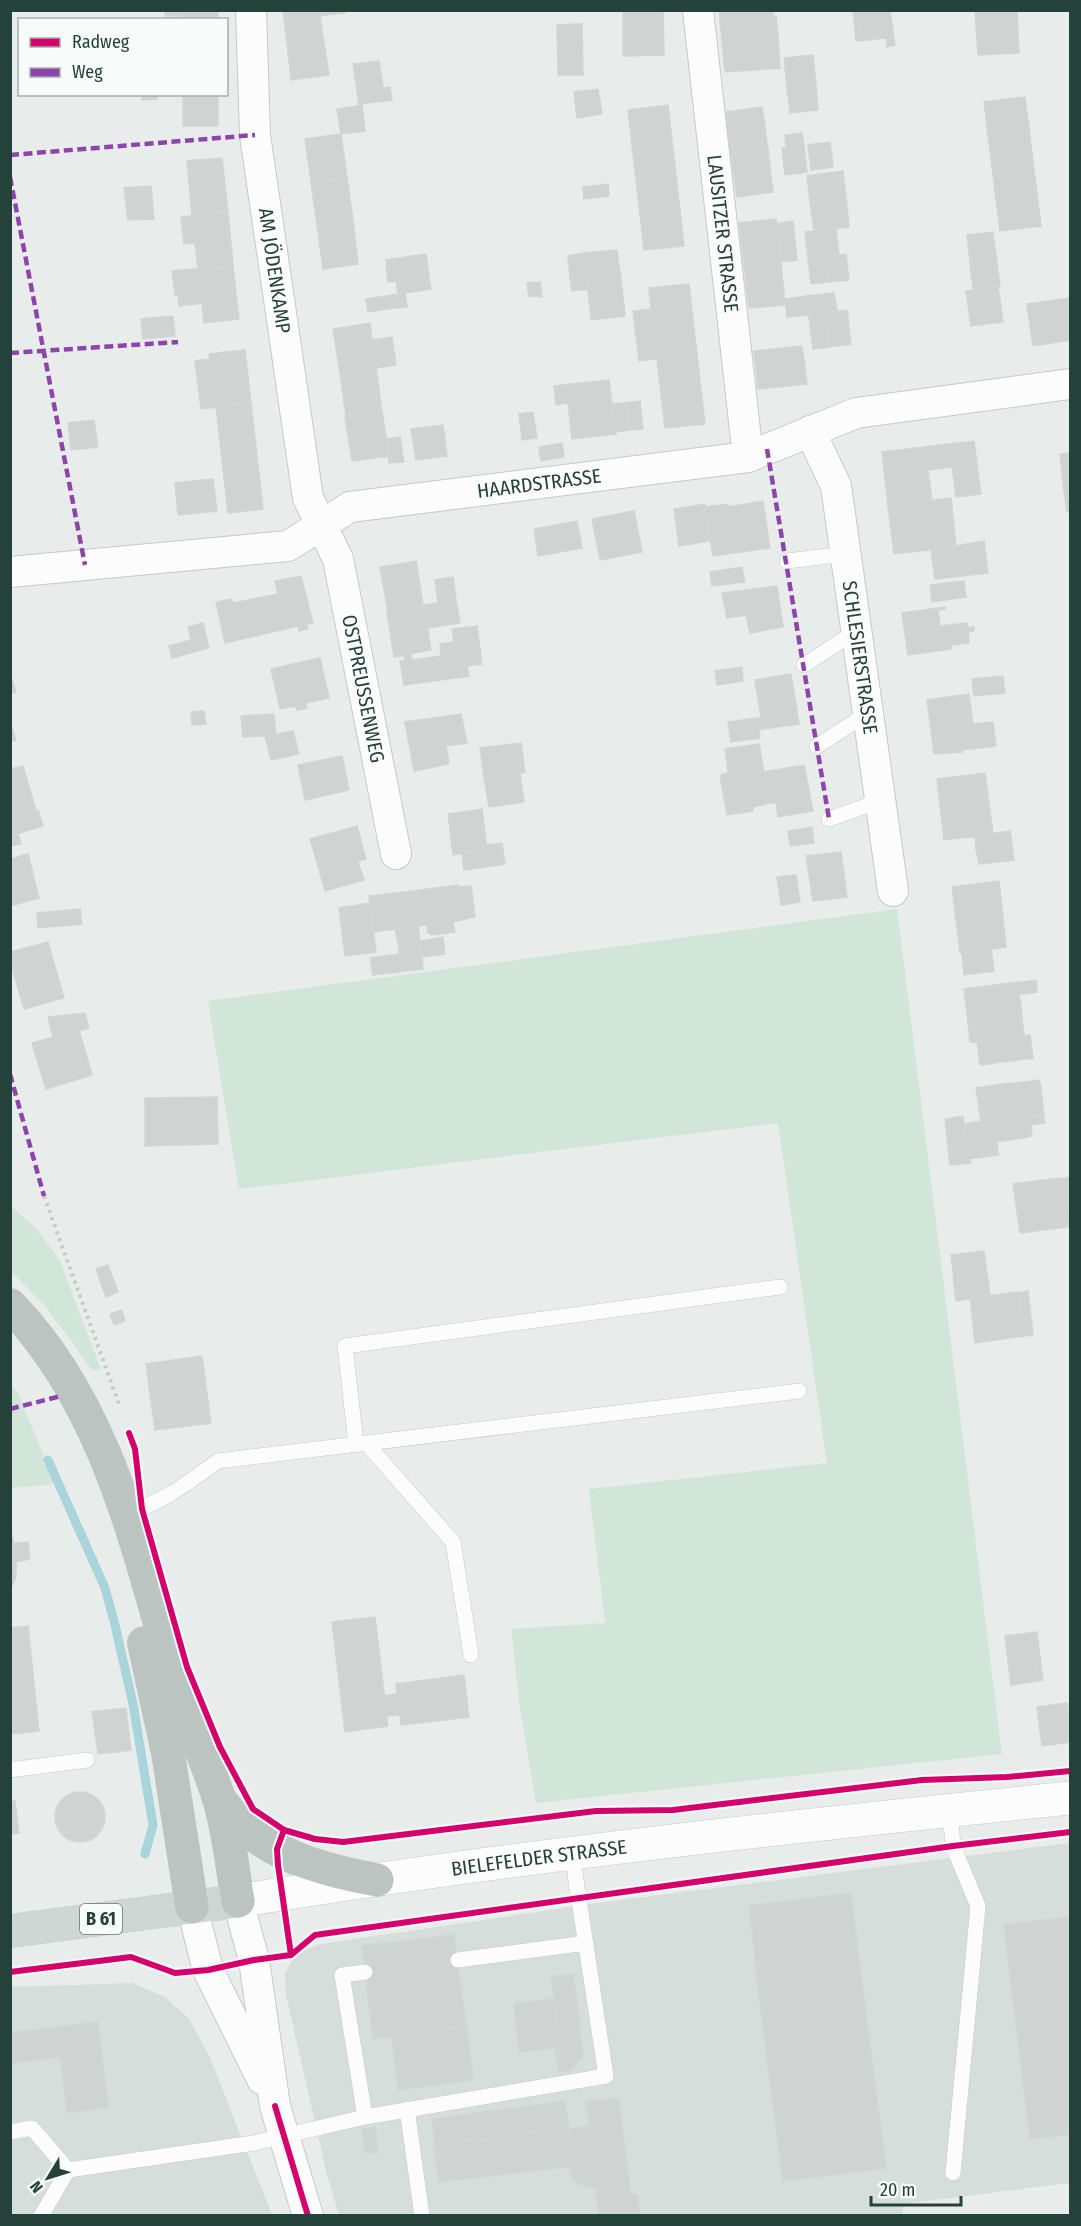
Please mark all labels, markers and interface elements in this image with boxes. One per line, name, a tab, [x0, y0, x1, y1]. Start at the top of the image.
legend	[18, 18, 228, 96]
text: Radweg	[72, 31, 130, 53]
text: Weg	[72, 61, 103, 83]
street label: LAUSITZER STRASSE	[702, 153, 744, 314]
street label: AM JÖDENKAMP	[254, 206, 296, 335]
street label: HAARDSTRASSE	[476, 464, 603, 503]
street label: SCHLESIERSTRASSE	[837, 579, 883, 736]
street label: OSTPREUSSENWEG	[337, 613, 390, 765]
street label: BIELEFELDER STRASSE	[450, 1834, 628, 1881]
road number: B 61	[80, 1904, 122, 1934]
north arrow	[18, 2148, 78, 2208]
scale bar	[871, 2169, 961, 2207]
text: N	[26, 2177, 47, 2197]
text: 20 m	[880, 2179, 915, 2201]

